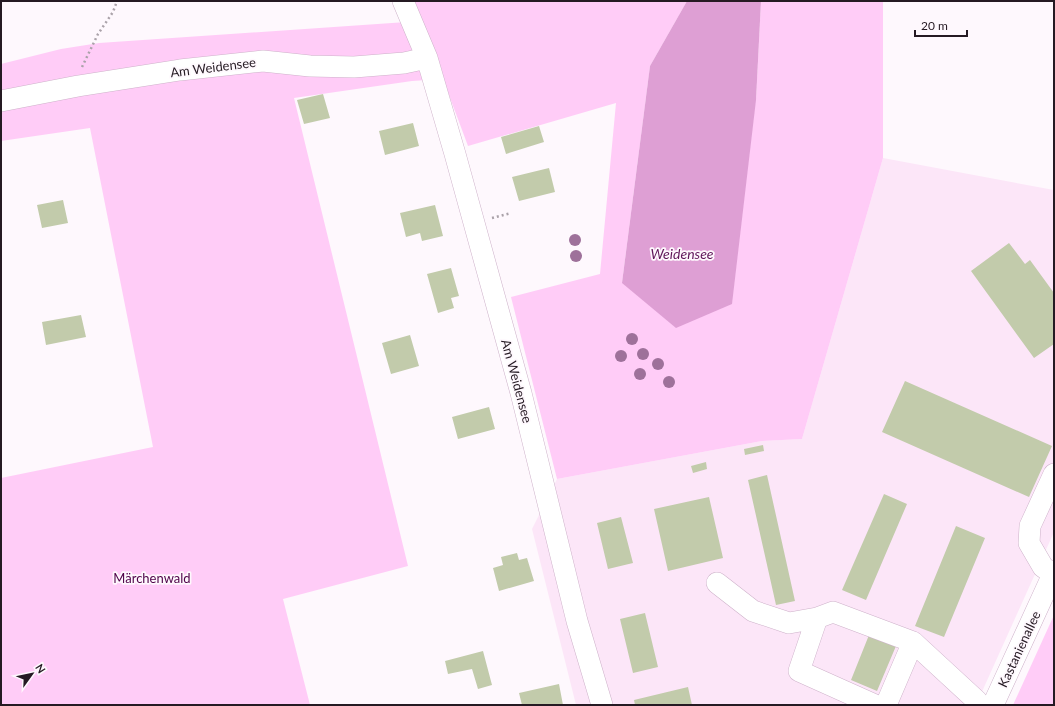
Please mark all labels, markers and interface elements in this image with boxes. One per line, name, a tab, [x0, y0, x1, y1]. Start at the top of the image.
scale bar	[915, 12, 967, 38]
text: 20 m	[921, 18, 948, 33]
street label: Am Weidensee	[169, 54, 257, 80]
water label: Weidensee	[650, 245, 714, 262]
street label: Am Weidensee	[498, 337, 536, 425]
park label: Märchenwald	[113, 570, 191, 586]
street label: Kastanienallee	[994, 608, 1044, 690]
north arrow	[12, 654, 52, 694]
text: N	[33, 661, 49, 675]

